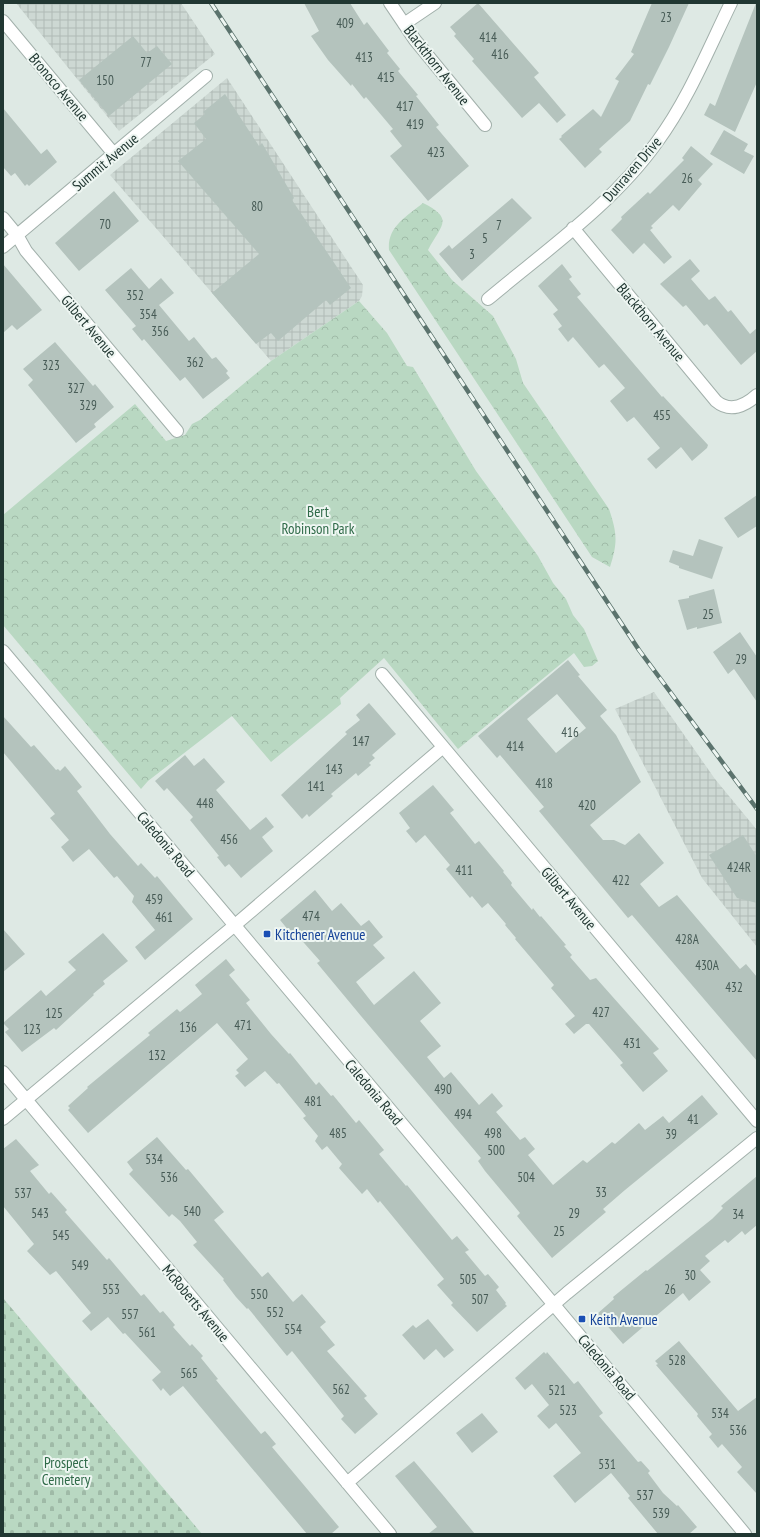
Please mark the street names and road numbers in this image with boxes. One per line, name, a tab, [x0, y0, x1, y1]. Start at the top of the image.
street label: Blackthorn Avenue	[400, 21, 474, 109]
street label: Bronoco Avenue	[25, 49, 93, 125]
street label: Summit Avenue	[68, 129, 142, 195]
street label: Dunraven Drive	[599, 133, 665, 205]
street label: Blackthorn Avenue	[613, 279, 689, 365]
street label: Gilbert Avenue	[57, 291, 121, 361]
street label: Caledonia Road	[133, 807, 199, 881]
street label: Gilbert Avenue	[537, 863, 601, 933]
street label: Caledonia Road	[341, 1055, 407, 1129]
street label: McRoberts Avenue	[158, 1260, 234, 1346]
street label: Caledonia Road	[574, 1330, 640, 1404]

